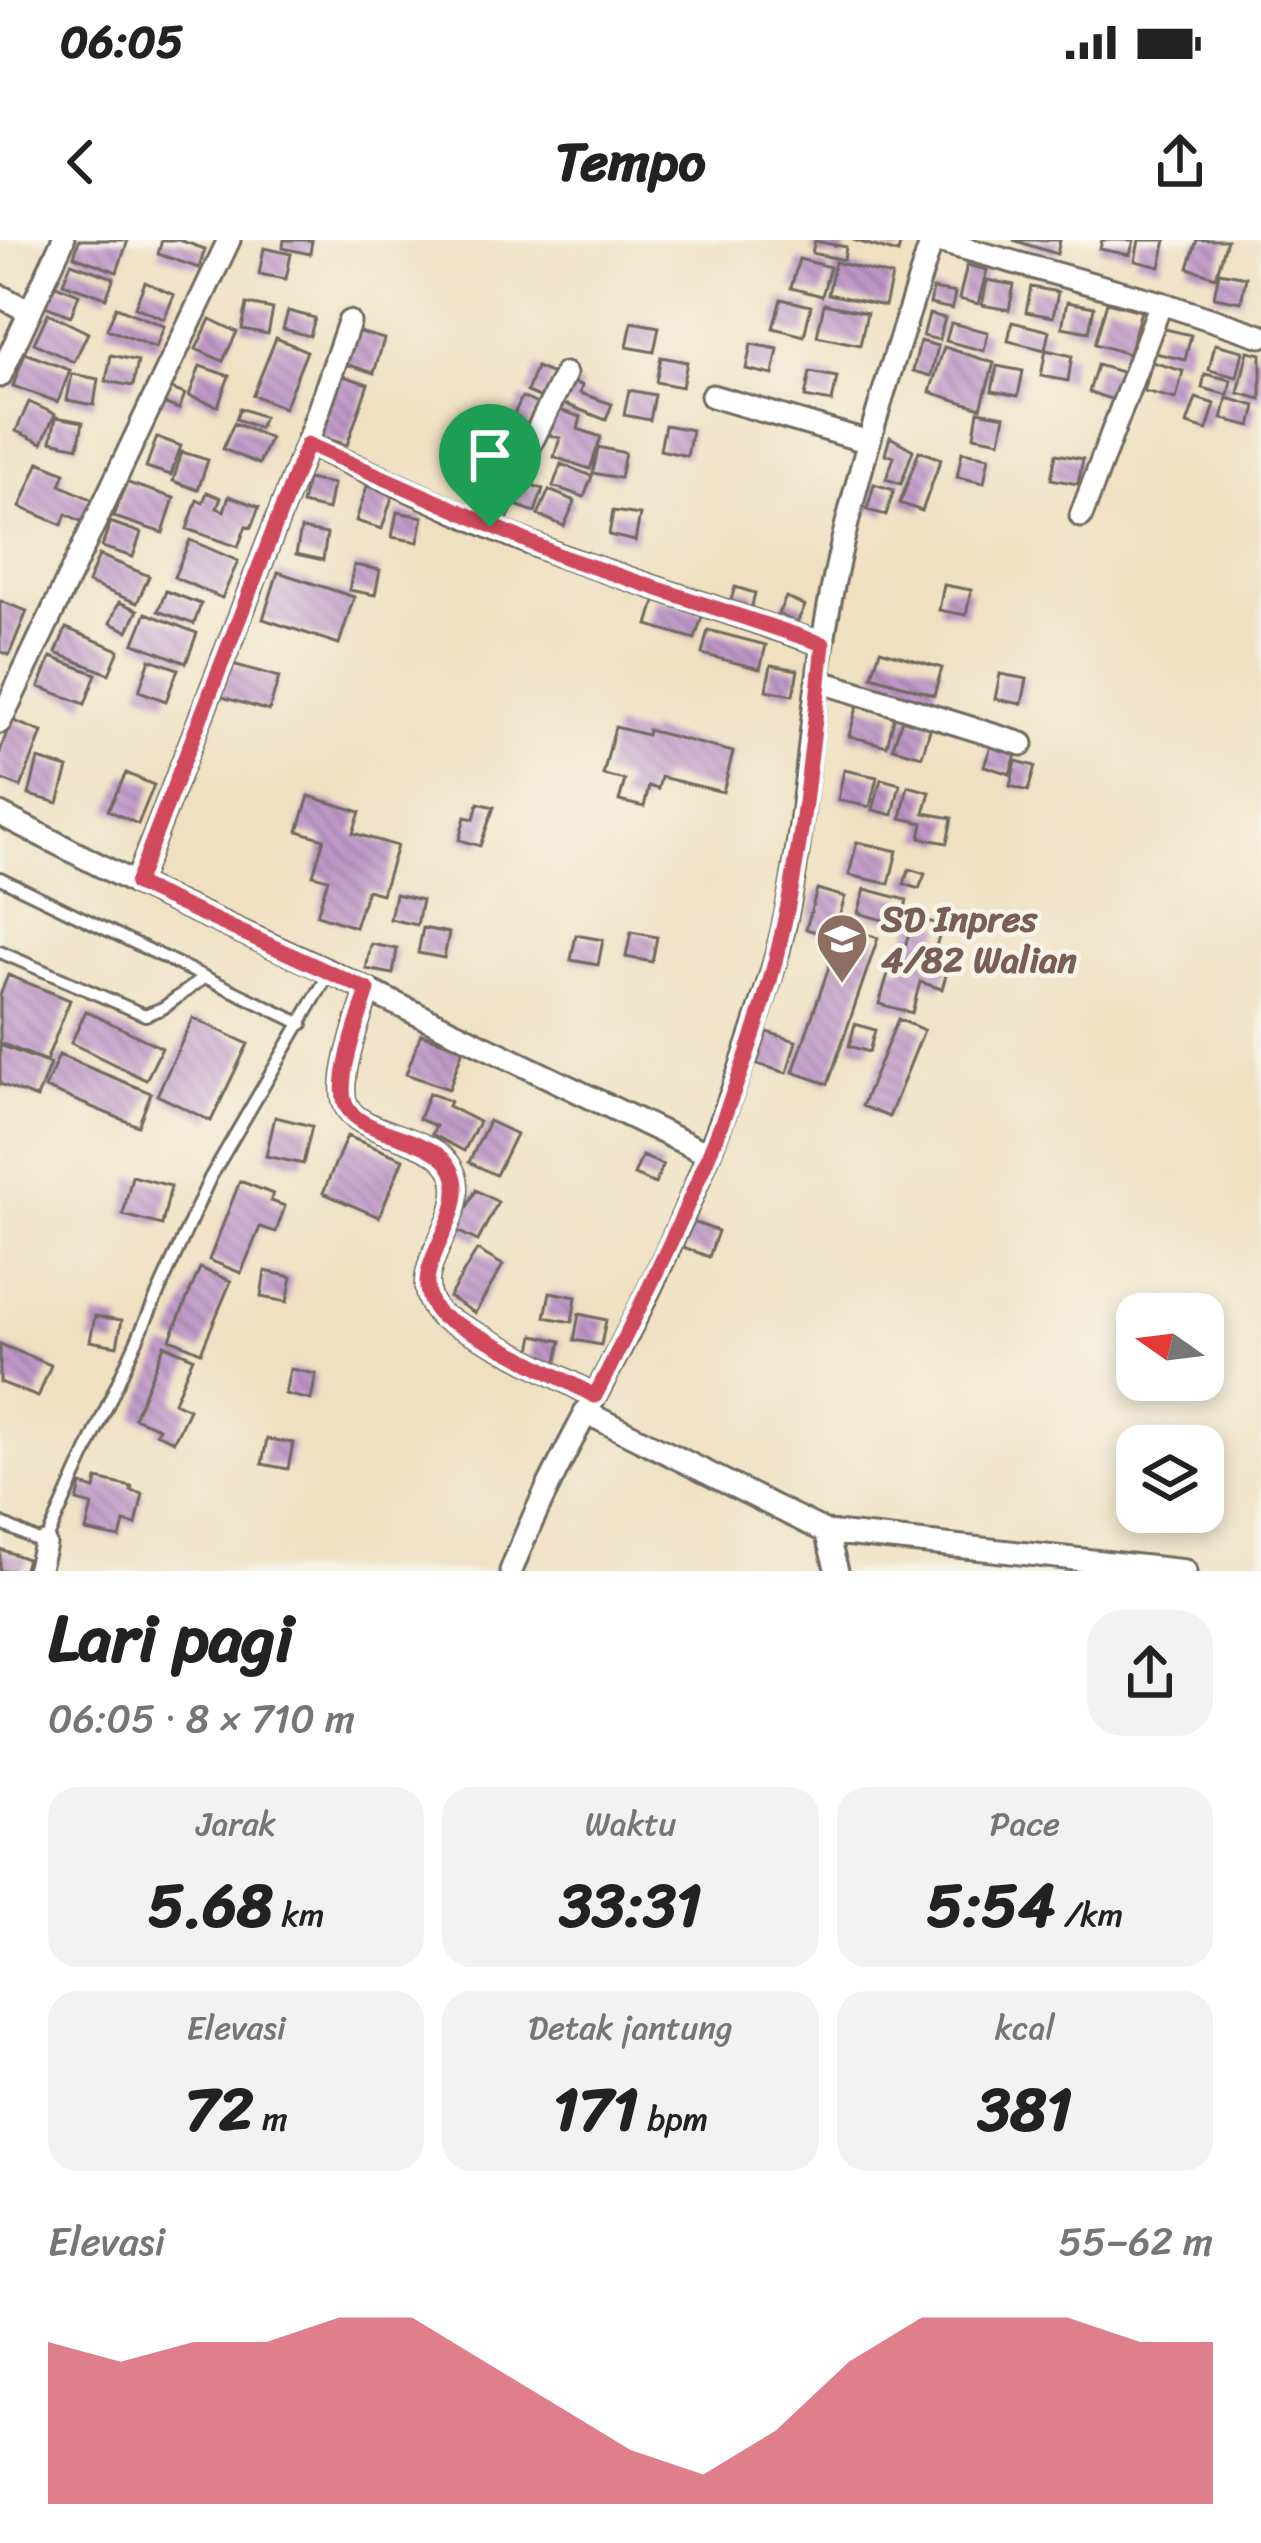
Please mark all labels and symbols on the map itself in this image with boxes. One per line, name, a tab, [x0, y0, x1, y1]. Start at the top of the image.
pin	[439, 404, 541, 527]
place label: SD Inpres 4/82 Walian	[880, 887, 1077, 992]
school or university icon: SD Inpres 4/82 Walian	[814, 911, 870, 985]
north arrow	[1116, 1293, 1224, 1401]

